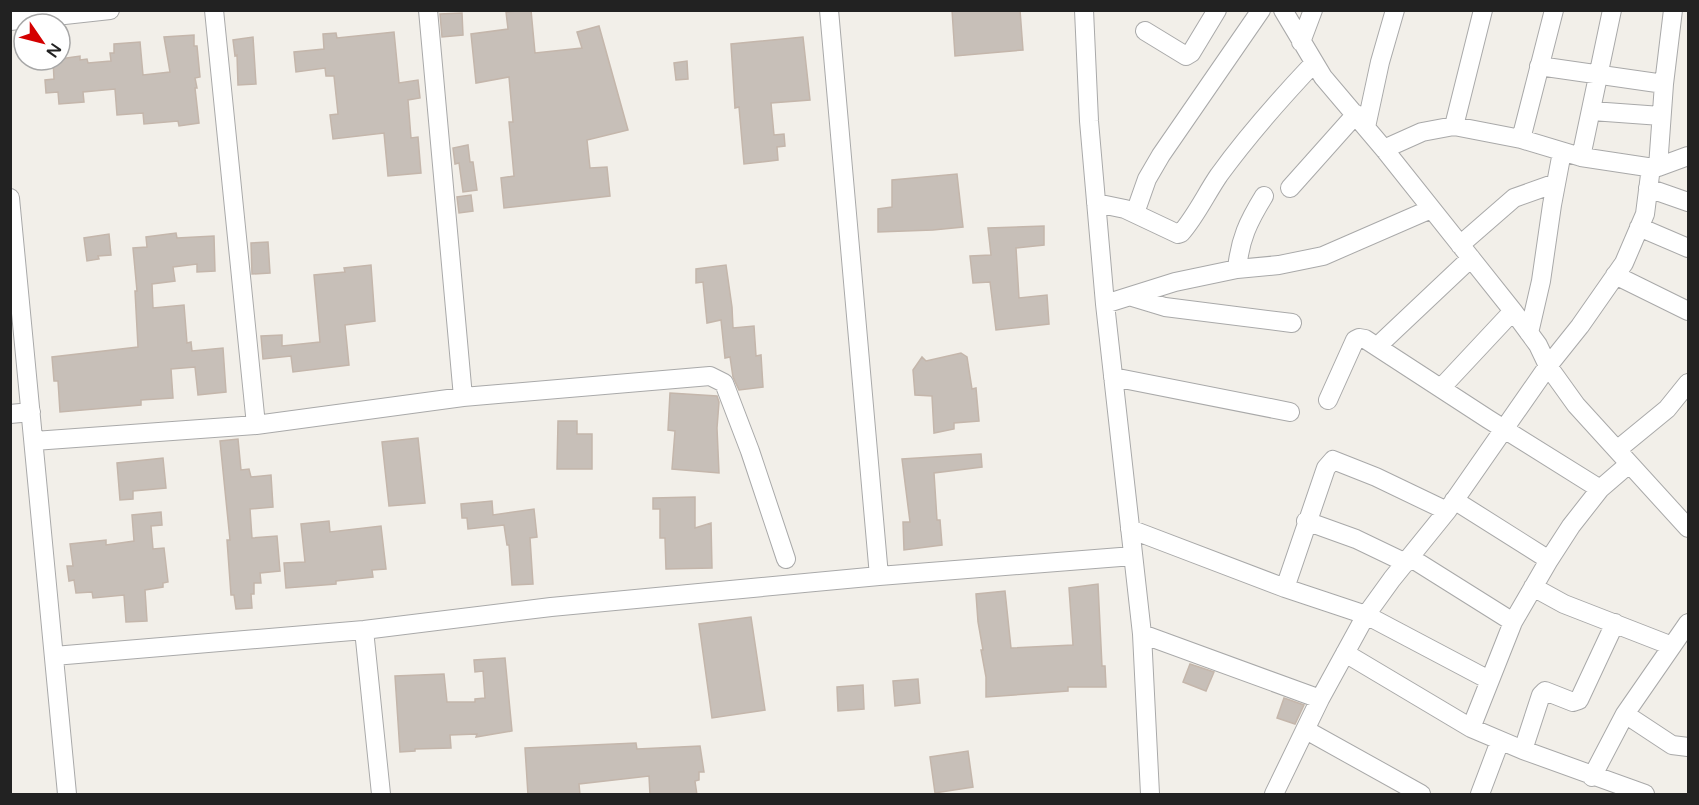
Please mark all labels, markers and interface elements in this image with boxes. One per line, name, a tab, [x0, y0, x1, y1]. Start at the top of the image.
north arrow	[12, 12, 72, 72]
text: N	[42, 39, 65, 61]

